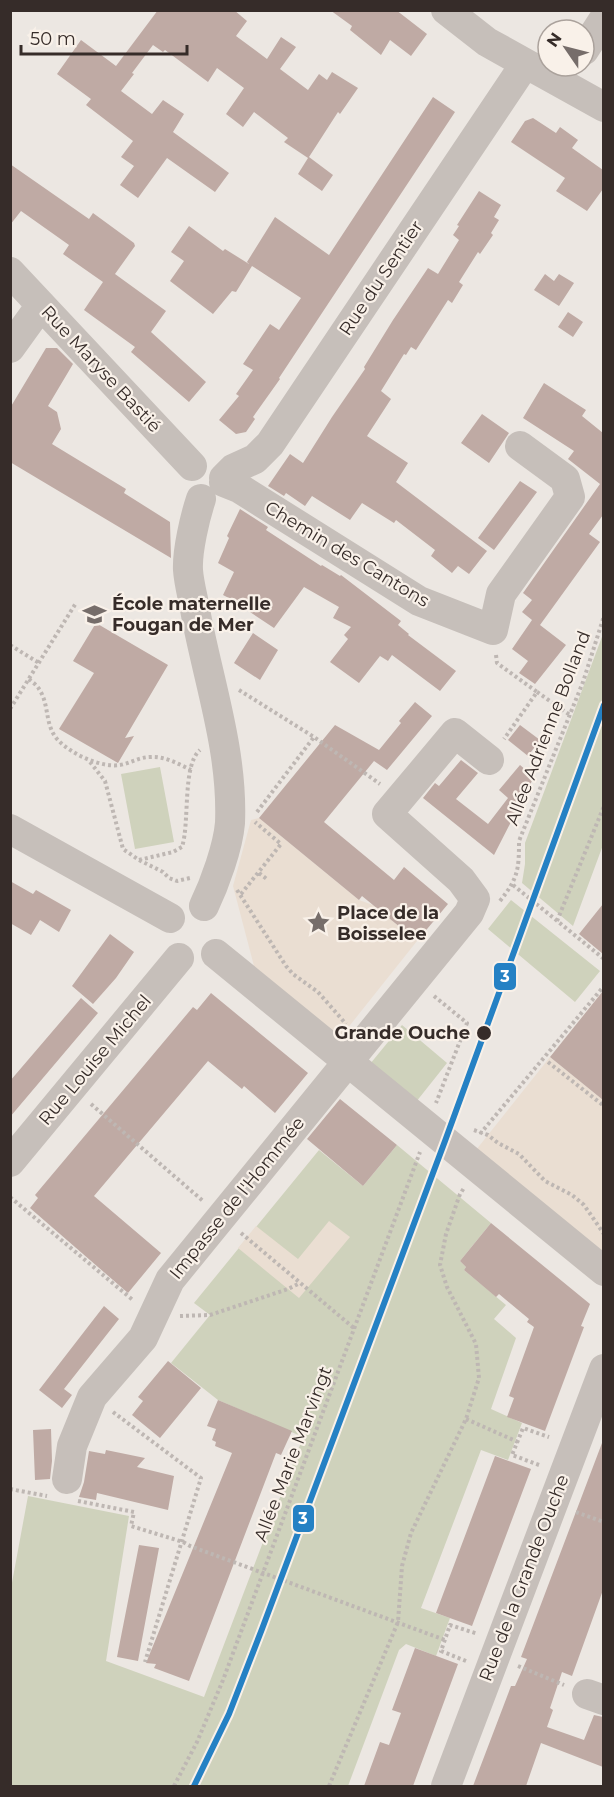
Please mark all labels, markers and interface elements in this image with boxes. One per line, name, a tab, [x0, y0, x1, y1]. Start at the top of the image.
scale bar	[21, 18, 188, 56]
north arrow	[536, 18, 596, 78]
text: 50 m	[30, 28, 76, 50]
text: N	[543, 29, 566, 50]
street label: Rue du Sentier	[334, 216, 428, 340]
street label: Rue Maryse Bastié	[36, 301, 166, 437]
street label: Chemin des Cantons	[261, 496, 433, 612]
place label: École maternelle Fougan de Mer	[112, 593, 271, 636]
school or university icon: École maternelle Fougan de Mer	[81, 601, 107, 627]
street label: Allée Adrienne Bolland	[501, 628, 595, 828]
place label: Place de la Boisselee	[337, 902, 439, 945]
place icon: Place de la Boisselee	[306, 910, 332, 936]
line badge: 3	[493, 962, 517, 991]
text: 3	[499, 967, 510, 986]
street label: Rue Louise Michel	[34, 990, 156, 1130]
place label: Grande Ouche	[335, 1022, 470, 1044]
marker: Grande Ouche	[475, 1024, 493, 1042]
street label: Impasse de l'Hommée	[165, 1112, 309, 1284]
street label: Allée Marie Marvingt	[249, 1363, 337, 1545]
street label: Rue de la Grande Ouche	[474, 1471, 574, 1685]
line badge: 3	[292, 1504, 315, 1533]
text: 3	[297, 1509, 308, 1528]

